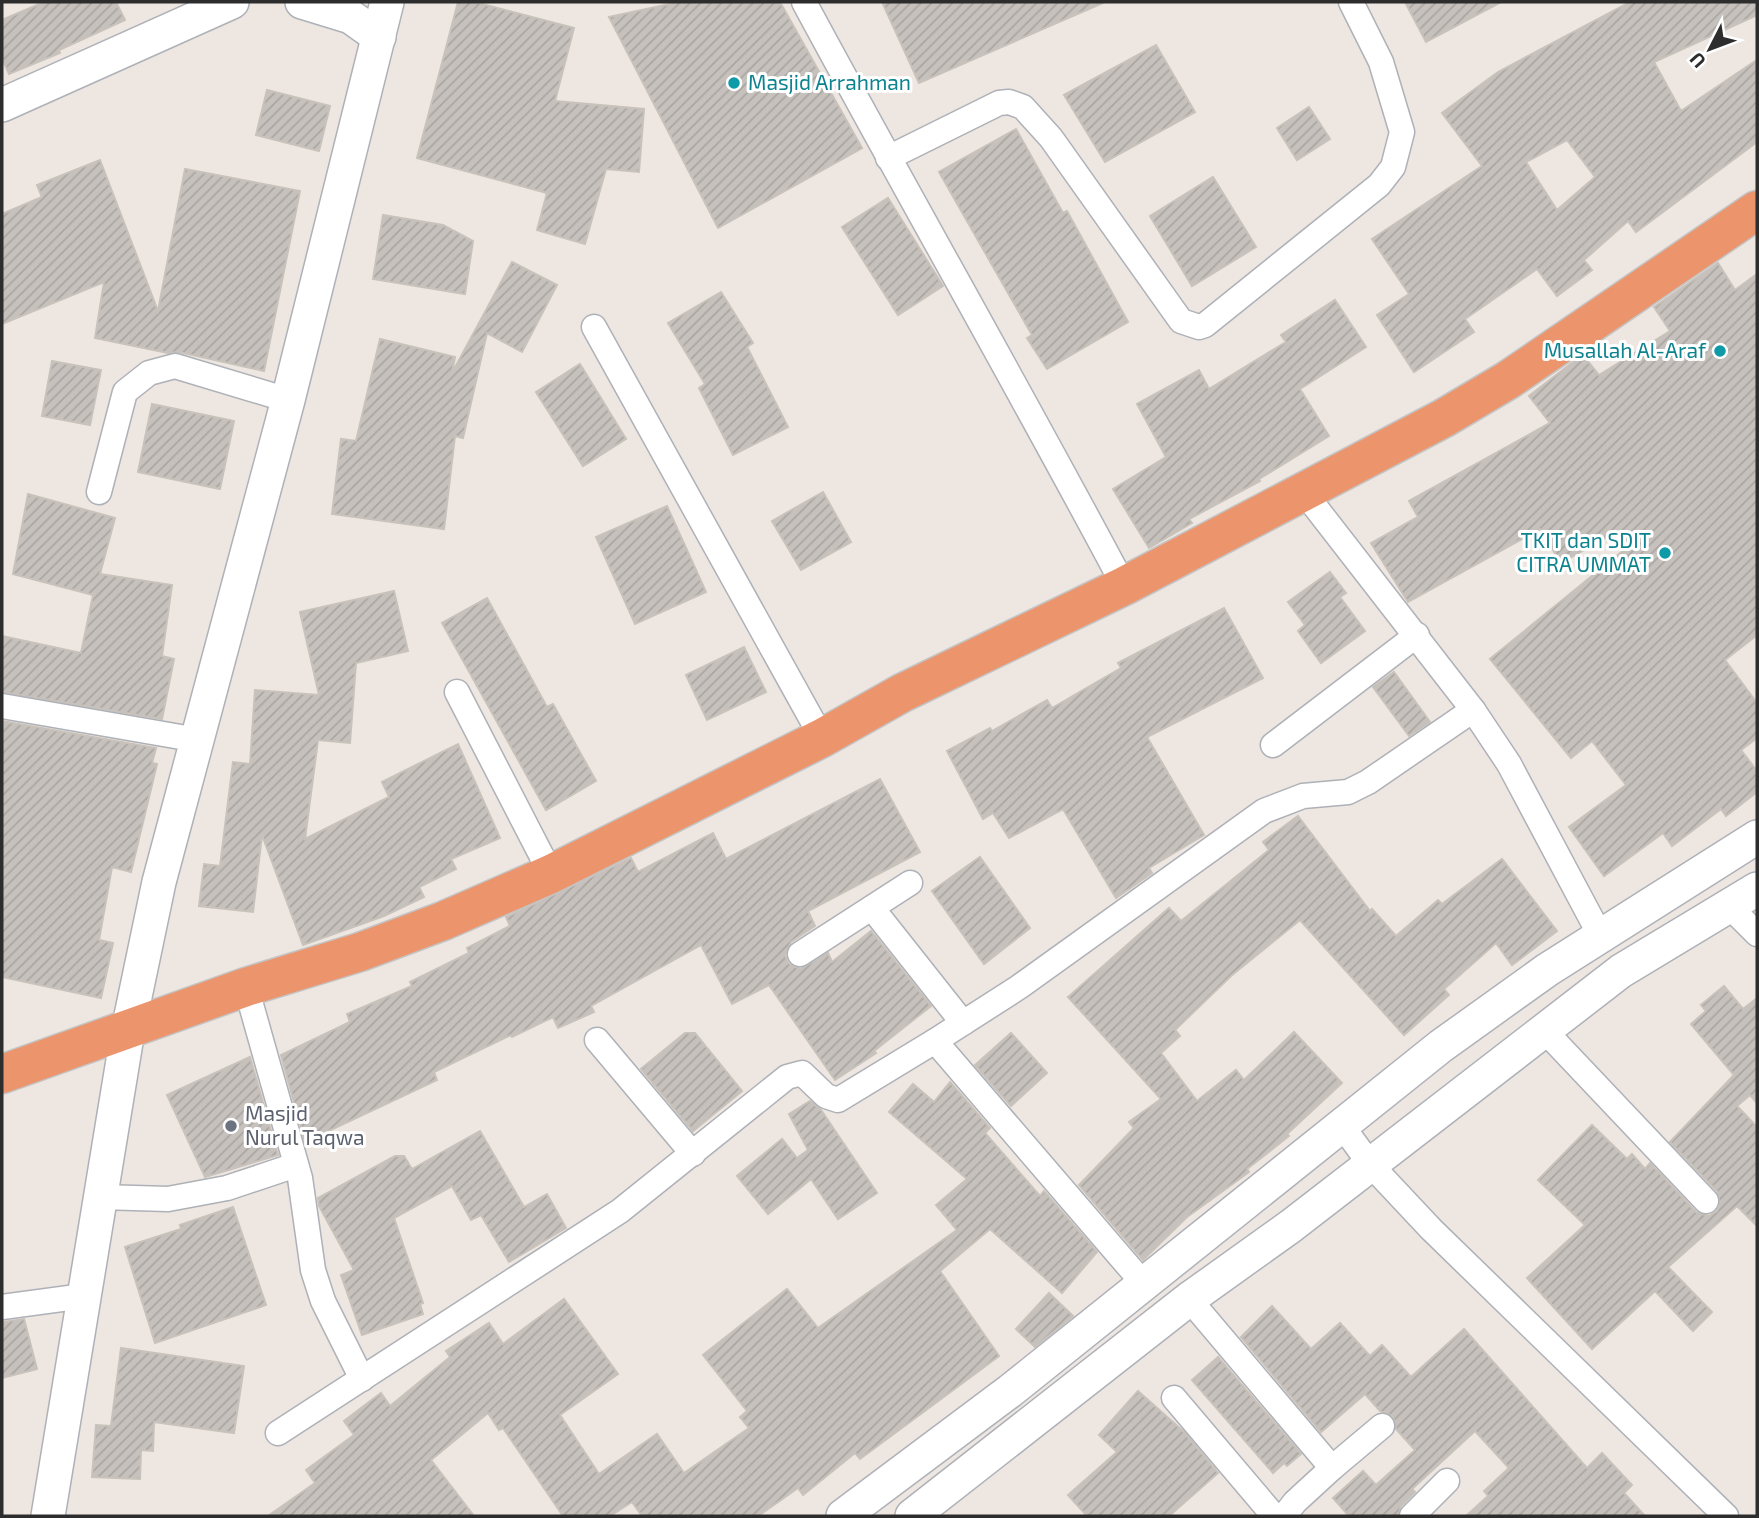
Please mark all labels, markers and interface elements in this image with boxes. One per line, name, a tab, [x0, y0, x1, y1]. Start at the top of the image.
north arrow	[1675, 14, 1745, 84]
text: U	[1684, 48, 1710, 73]
place label: Masjid Arrahman	[748, 69, 911, 95]
marker: Masjid Arrahman	[726, 75, 742, 91]
place label: Musallah Al-Araf	[1544, 337, 1707, 362]
marker: Musallah Al-Araf	[1712, 343, 1728, 359]
place label: TKIT dan SDIT CITRA UMMAT	[1516, 527, 1651, 576]
marker: TKIT dan SDIT CITRA UMMAT	[1657, 545, 1673, 561]
place label: Masjid Nurul Taqwa	[245, 1100, 365, 1149]
marker: Masjid Nurul Taqwa	[223, 1118, 239, 1134]

